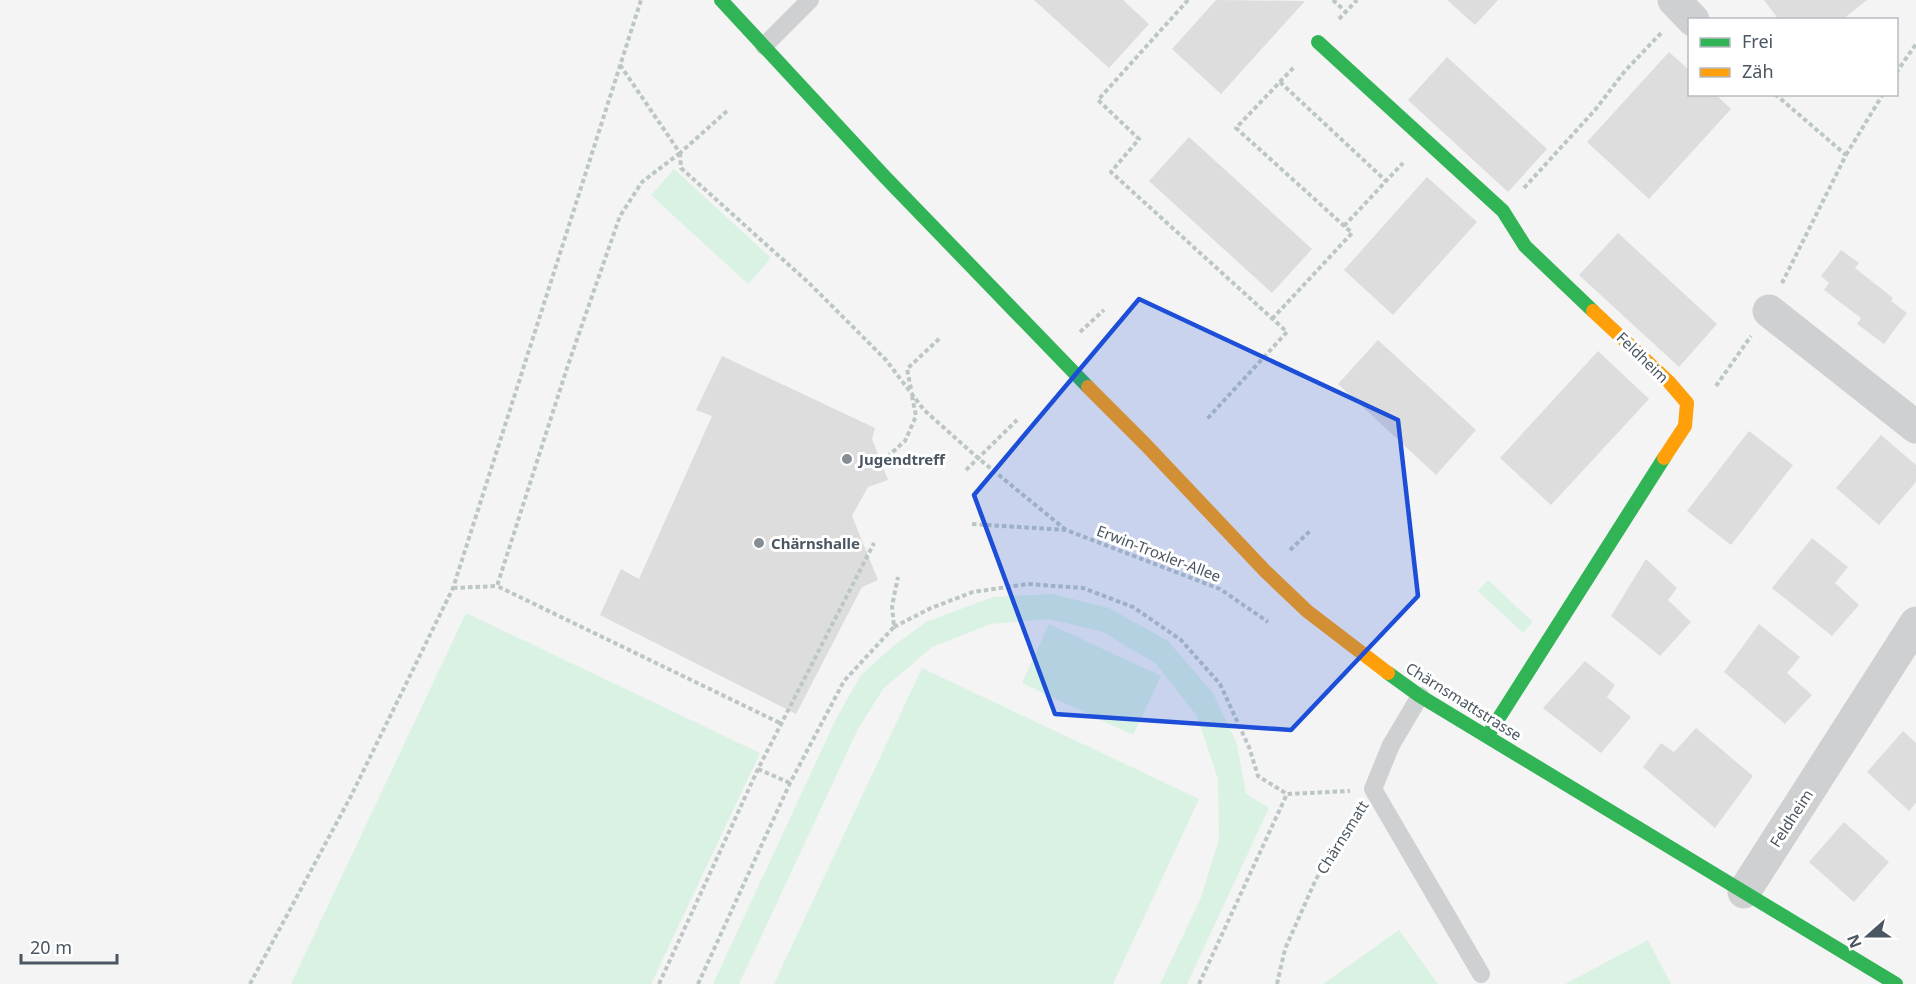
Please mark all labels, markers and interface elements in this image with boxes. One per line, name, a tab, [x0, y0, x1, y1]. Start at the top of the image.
legend	[1688, 18, 1898, 96]
text: Frei	[1742, 29, 1773, 53]
text: Zäh	[1742, 59, 1774, 83]
street label: Feldheim	[1613, 327, 1673, 387]
place label: Jugendtreff	[857, 449, 946, 469]
marker: Jugendtreff	[840, 452, 854, 466]
street label: Erwin-Troxler-Allee	[1094, 520, 1224, 586]
place label: Chärnshalle	[771, 533, 860, 553]
marker: Chärnshalle	[752, 536, 766, 550]
street label: Chärnsmattstrasse	[1402, 657, 1526, 745]
street label: Feldheim	[1765, 785, 1817, 851]
street label: Chärnsmatt	[1312, 796, 1373, 878]
north arrow	[1838, 906, 1898, 966]
scale bar	[21, 927, 117, 965]
text: N	[1841, 931, 1867, 951]
text: 20 m	[30, 935, 72, 959]

